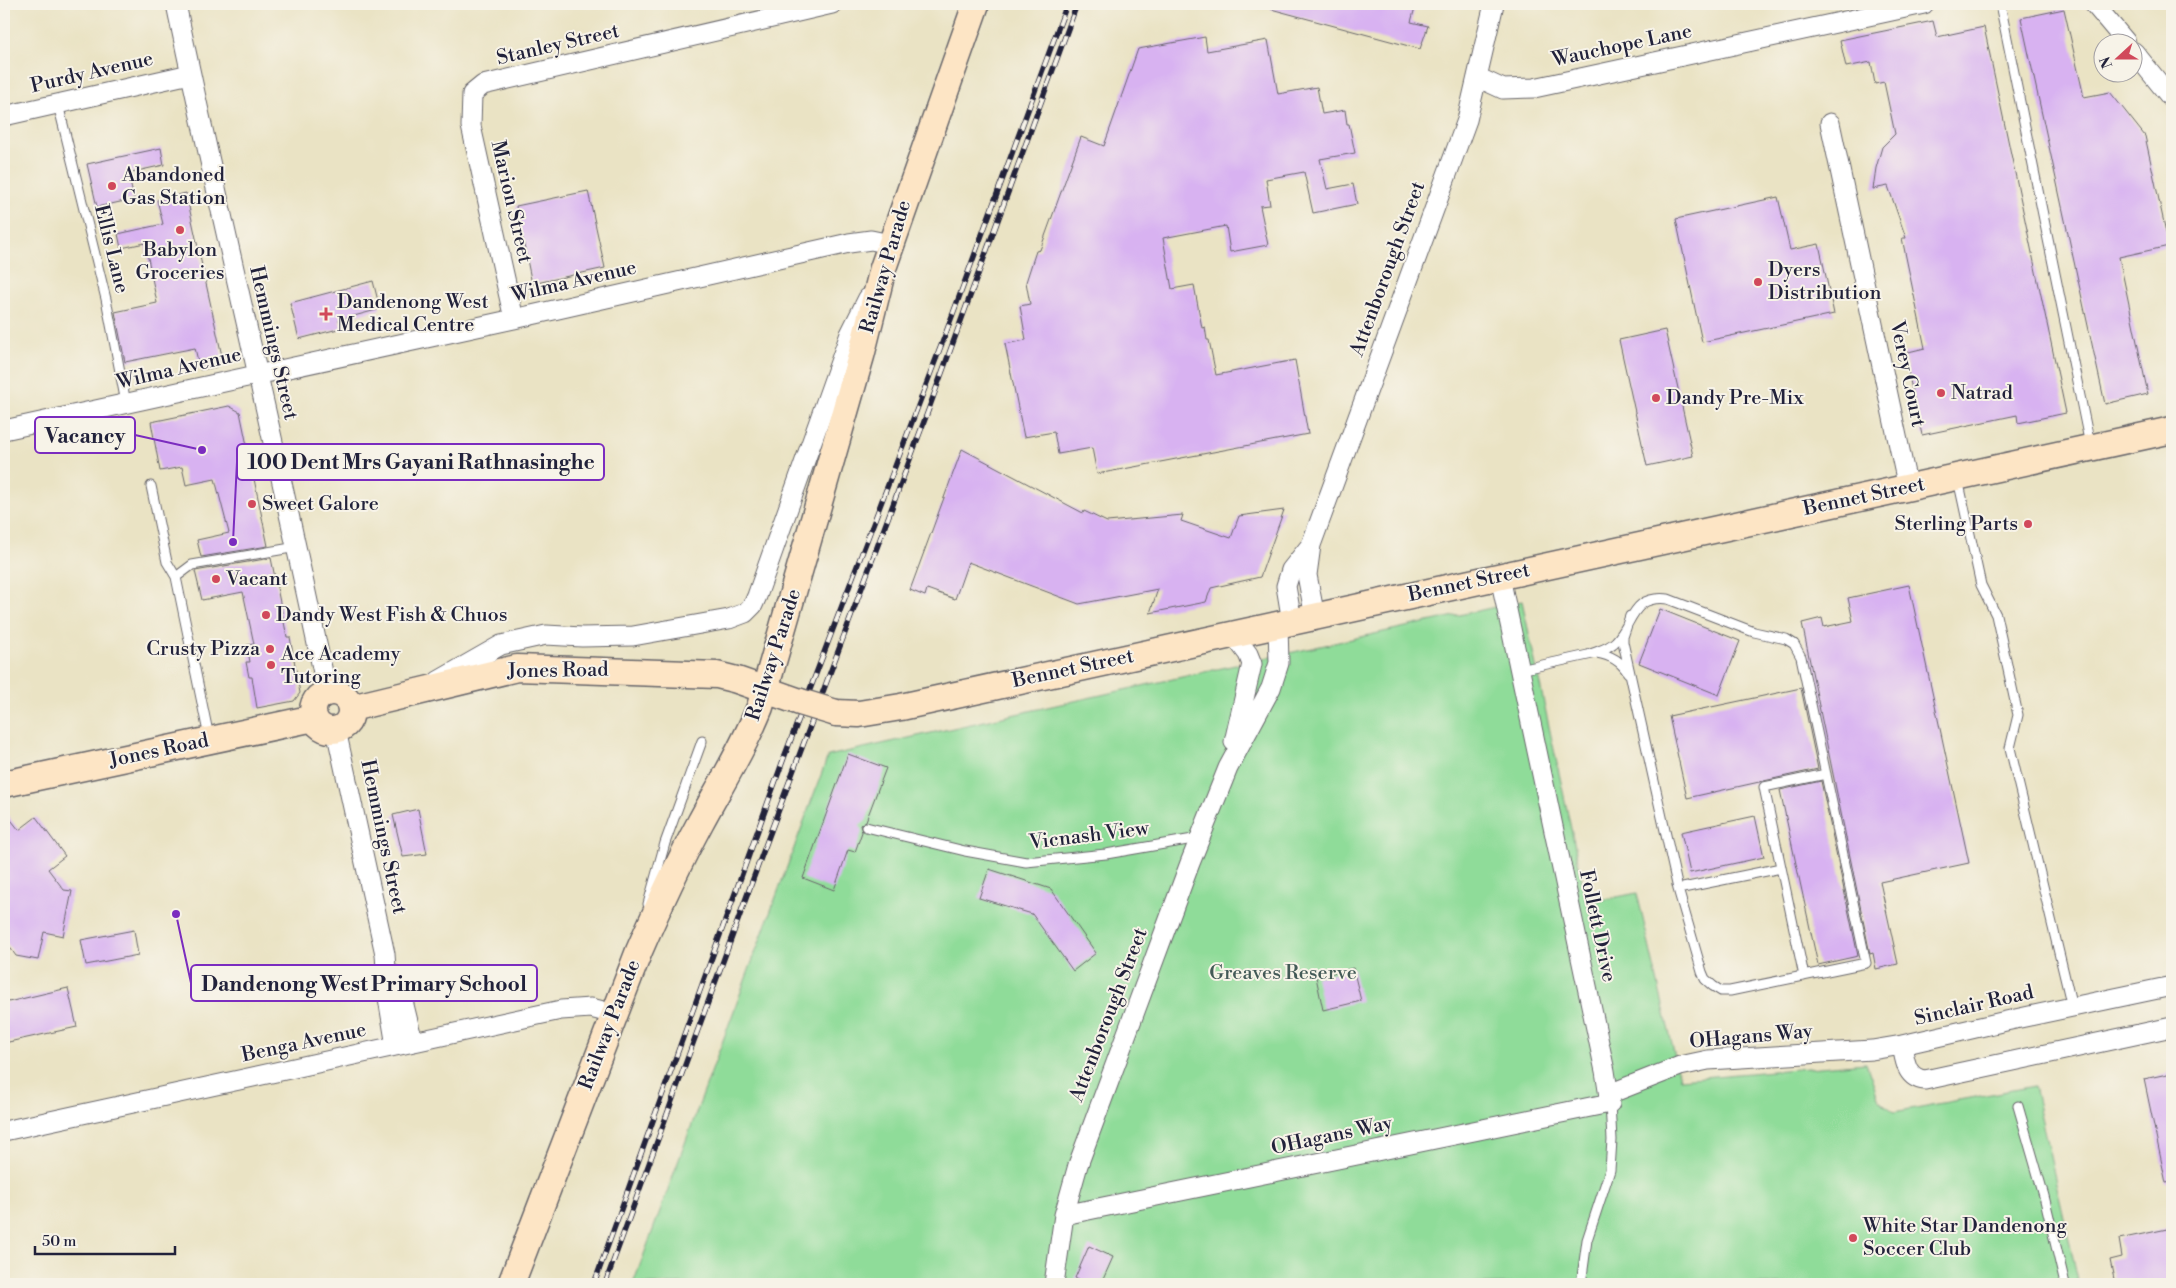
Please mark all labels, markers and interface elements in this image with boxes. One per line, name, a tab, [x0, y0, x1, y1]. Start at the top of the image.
street label: Stanley Street	[494, 19, 622, 71]
street label: Wauchope Lane	[1549, 19, 1694, 73]
north arrow	[2094, 32, 2144, 82]
street label: Purdy Avenue	[28, 47, 156, 99]
text: N	[2096, 54, 2117, 71]
street label: Marion Street	[485, 138, 537, 266]
place label: Abandoned Gas Station	[121, 163, 226, 211]
street label: Attenborough Street	[1344, 178, 1431, 361]
marker: Abandoned Gas Station	[106, 180, 118, 192]
street label: Railway Parade	[855, 197, 917, 337]
street label: Ellis Lane	[88, 202, 134, 296]
marker: Babylon Groceries	[174, 224, 186, 236]
place label: Babylon Groceries	[135, 238, 225, 286]
street label: Wilma Avenue	[508, 255, 639, 309]
place label: Dyers Distribution	[1768, 258, 1881, 306]
street label: Hemmings Street	[243, 264, 303, 422]
marker: Dyers Distribution	[1752, 276, 1764, 288]
place label: Dandenong West Medical Centre	[337, 290, 489, 338]
marker: Dandenong West Medical Centre	[319, 307, 333, 321]
street label: Verey Court	[1883, 318, 1930, 429]
street label: Wilma Avenue	[113, 342, 244, 396]
place label: Natrad	[1951, 381, 2013, 406]
place label: Dandy Pre-Mix	[1666, 386, 1804, 411]
marker: Natrad	[1935, 387, 1947, 399]
marker: Dandy Pre-Mix	[1650, 392, 1662, 404]
callout: Vacancy	[35, 417, 135, 453]
text: Vacancy	[44, 424, 126, 450]
callout: 100 Dent Mrs Gayani Rathnasinghe	[237, 444, 604, 480]
text: 100 Dent Mrs Gayani Rathnasinghe	[247, 450, 595, 476]
street label: Bennet Street	[1800, 472, 1927, 522]
place label: Sweet Galore	[262, 492, 379, 517]
marker: Sweet Galore	[246, 498, 258, 510]
place label: Sterling Parts	[1894, 512, 2018, 537]
marker: Sterling Parts	[2022, 518, 2034, 530]
street label: Bennet Street	[1405, 558, 1532, 608]
place label: Vacant	[225, 567, 288, 592]
marker: Vacant	[210, 573, 222, 585]
street label: Railway Parade	[741, 586, 807, 724]
place label: Dandy West Fish & Chuos	[276, 603, 508, 628]
marker: Dandy West Fish & Chuos	[260, 609, 272, 621]
place label: Crusty Pizza	[146, 637, 261, 662]
place label: Ace Academy Tutoring	[280, 642, 401, 690]
marker: Crusty Pizza	[264, 643, 276, 655]
street label: Bennet Street	[1009, 644, 1136, 694]
street label: Jones Road	[506, 658, 609, 684]
marker: Ace Academy Tutoring	[265, 659, 277, 671]
street label: Jones Road	[106, 728, 212, 774]
street label: Hemmings Street	[354, 757, 412, 917]
street label: Vicnash View	[1027, 816, 1151, 856]
street label: Follett Drive	[1573, 868, 1621, 984]
street label: Attenborough Street	[1064, 925, 1154, 1106]
street label: Railway Parade	[574, 956, 646, 1094]
park label: Greaves Reserve	[1209, 961, 1357, 986]
callout: Dandenong West Primary School	[191, 965, 537, 1001]
text: Dandenong West Primary School	[201, 972, 527, 998]
street label: Sinclair Road	[1912, 980, 2037, 1032]
street label: Benga Avenue	[239, 1018, 369, 1069]
street label: OHagans Way	[1688, 1019, 1814, 1055]
street label: OHagans Way	[1269, 1111, 1395, 1161]
place label: White Star Dandenong Soccer Club	[1862, 1214, 2067, 1262]
scale bar	[35, 1223, 175, 1255]
text: 50 m	[42, 1232, 76, 1251]
marker: White Star Dandenong Soccer Club	[1847, 1232, 1859, 1244]

